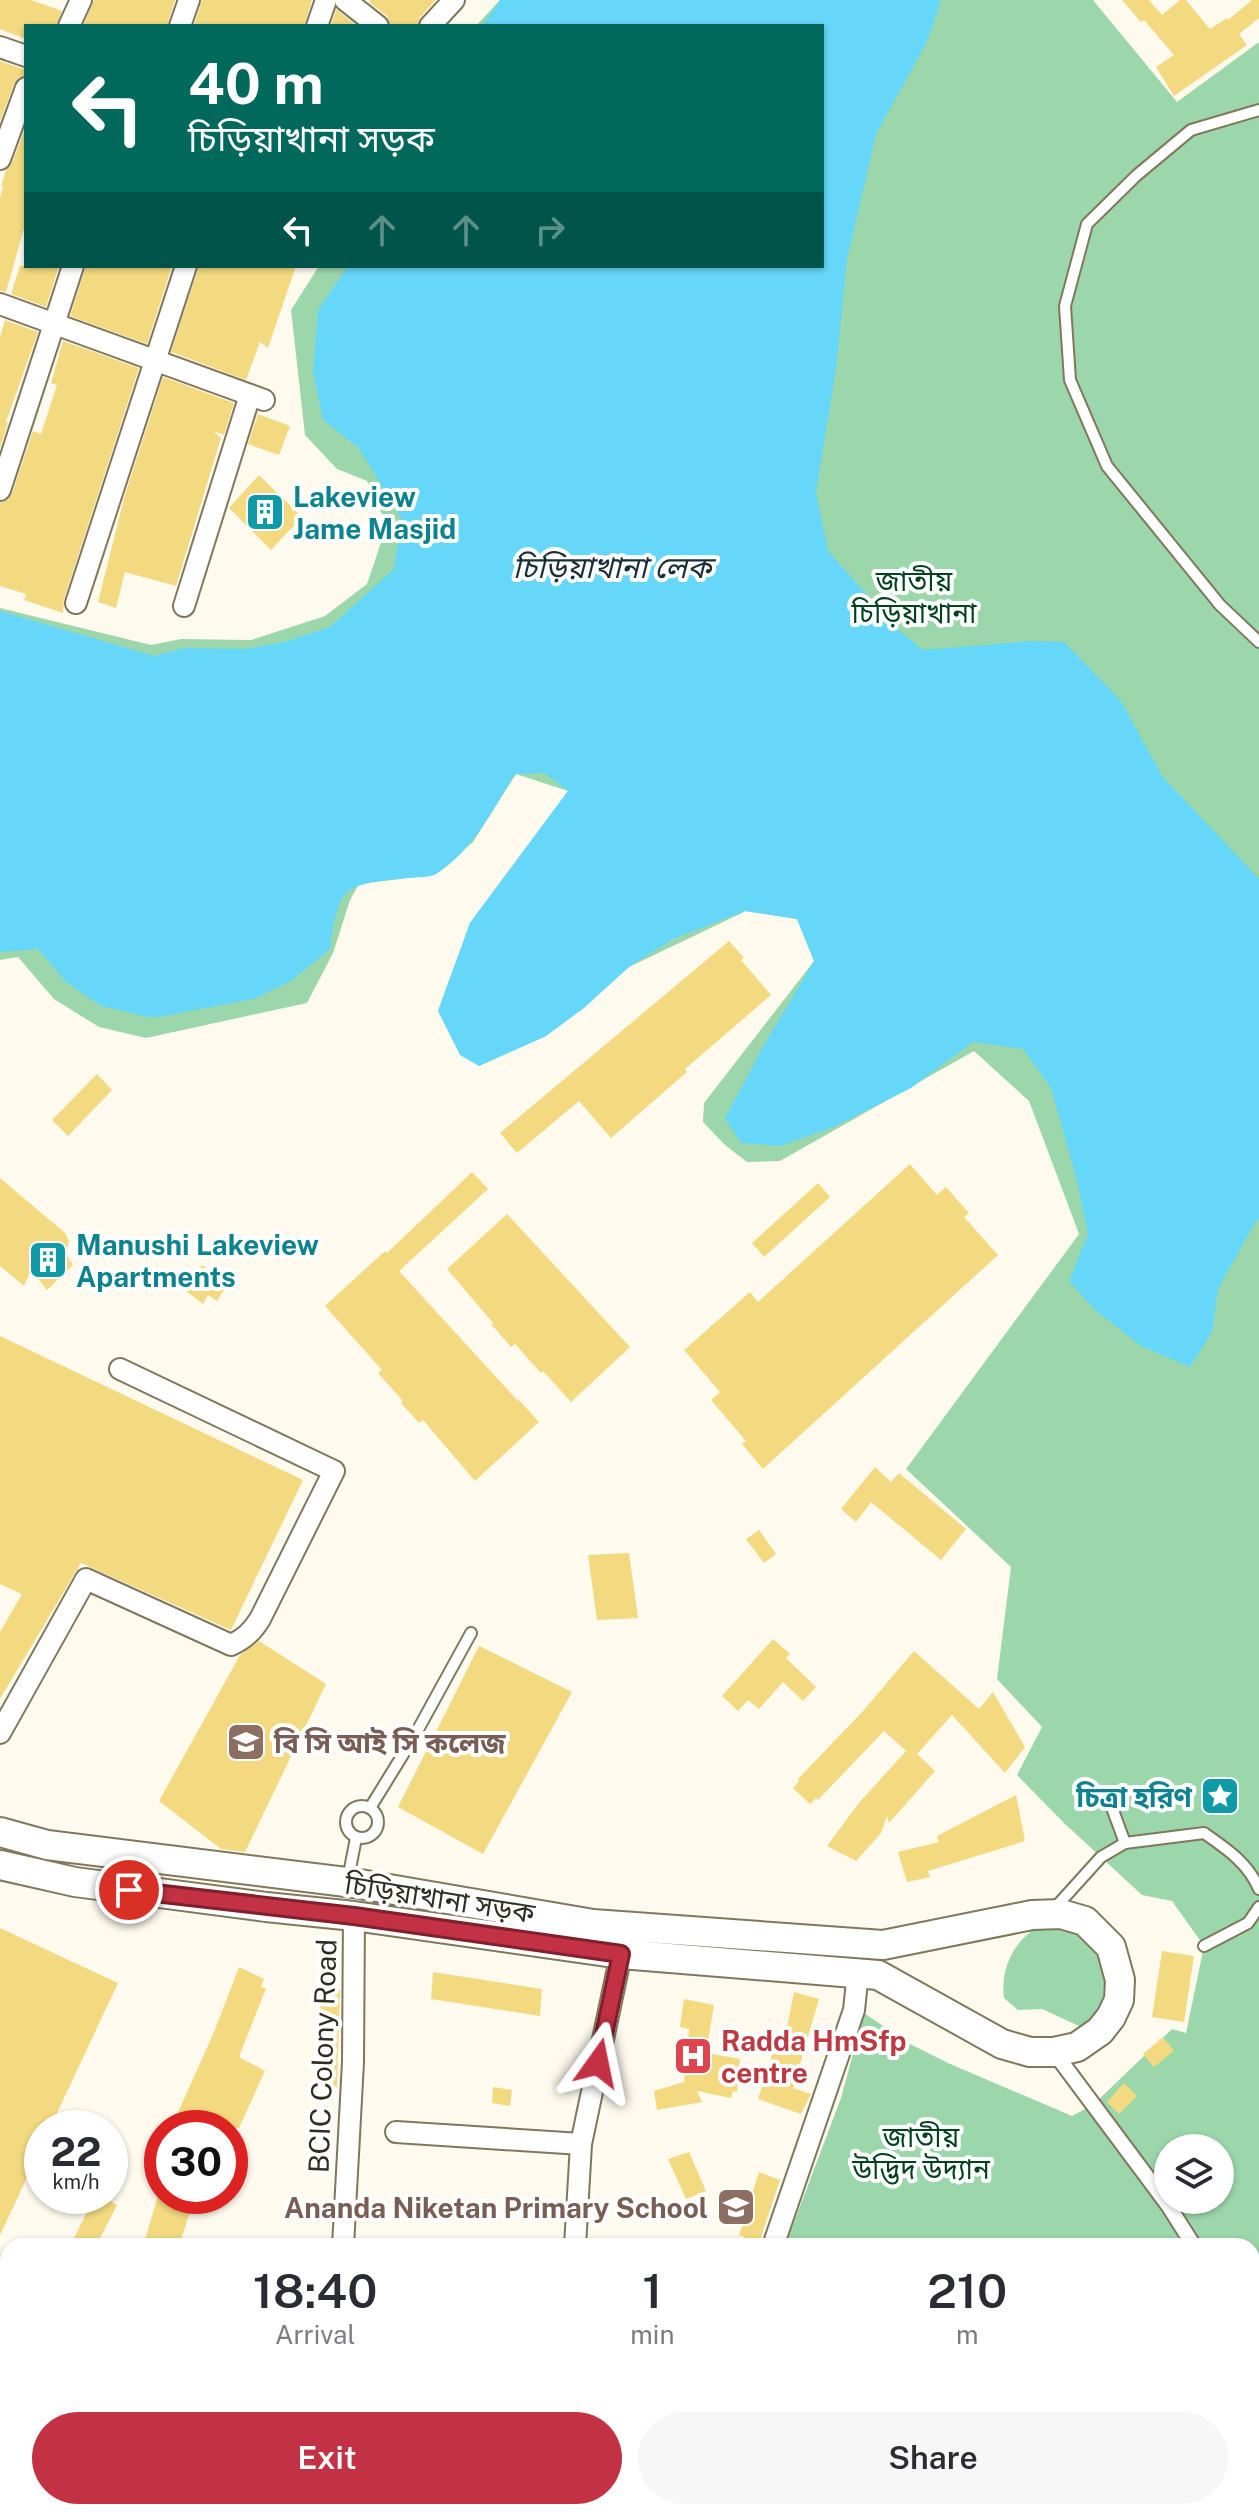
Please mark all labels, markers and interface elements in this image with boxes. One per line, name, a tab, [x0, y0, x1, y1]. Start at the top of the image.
text: 40 m	[188, 51, 324, 117]
icon: left	[56, 56, 160, 160]
text: চিড়িয়াখানা সড়ক	[188, 118, 435, 160]
icon: left	[276, 208, 320, 252]
icon: ahead	[360, 208, 404, 252]
icon: ahead	[444, 208, 488, 252]
icon: right	[528, 208, 572, 252]
place label: Lakeview Jame Masjid	[293, 480, 456, 545]
building icon: Lakeview Jame Masjid	[244, 491, 286, 533]
water label: চিড়িয়াখানা লেক	[513, 549, 717, 585]
park label: জাতীয় চিড়িয়াখানা	[850, 564, 977, 629]
place label: Manushi Lakeview Apartments	[76, 1228, 319, 1293]
building icon: Manushi Lakeview Apartments	[27, 1239, 69, 1281]
school or university icon: বি সি আই সি কলেজ	[225, 1721, 267, 1763]
place label: বি সি আই সি কলেজ	[273, 1726, 506, 1759]
place icon: চিত্রা হরিণ	[1199, 1775, 1241, 1817]
place label: চিত্রা হরিণ	[1075, 1780, 1193, 1813]
pin	[95, 1856, 163, 1924]
street label: চিড়িয়াখানা সড়ক	[342, 1867, 538, 1929]
icon: arrive	[107, 1868, 151, 1912]
street label: BCIC Colony Road	[301, 1938, 343, 2174]
position arrow	[556, 2021, 640, 2105]
place label: Radda HmSfp centre	[721, 2024, 906, 2089]
hospital icon: Radda HmSfp centre	[672, 2035, 714, 2077]
speed limit sign: 30	[144, 2110, 248, 2214]
park label: জাতীয় উদ্ভিদ উদ্যান	[851, 2120, 991, 2185]
text: 22	[51, 2128, 101, 2175]
map controls	[1154, 2134, 1234, 2214]
button: layers	[1154, 2134, 1234, 2214]
text: km/h	[52, 2170, 100, 2194]
school or university icon: Ananda Niketan Primary School	[715, 2186, 757, 2228]
place label: Ananda Niketan Primary School	[284, 2191, 708, 2224]
text: 18:40	[253, 2262, 377, 2319]
text: 1	[642, 2262, 662, 2319]
text: 210	[927, 2262, 1007, 2319]
text: Arrival	[275, 2319, 355, 2350]
text: min	[630, 2319, 674, 2350]
text: m	[956, 2319, 978, 2350]
button: Exit	[32, 2412, 622, 2504]
button: Share	[638, 2412, 1228, 2504]

